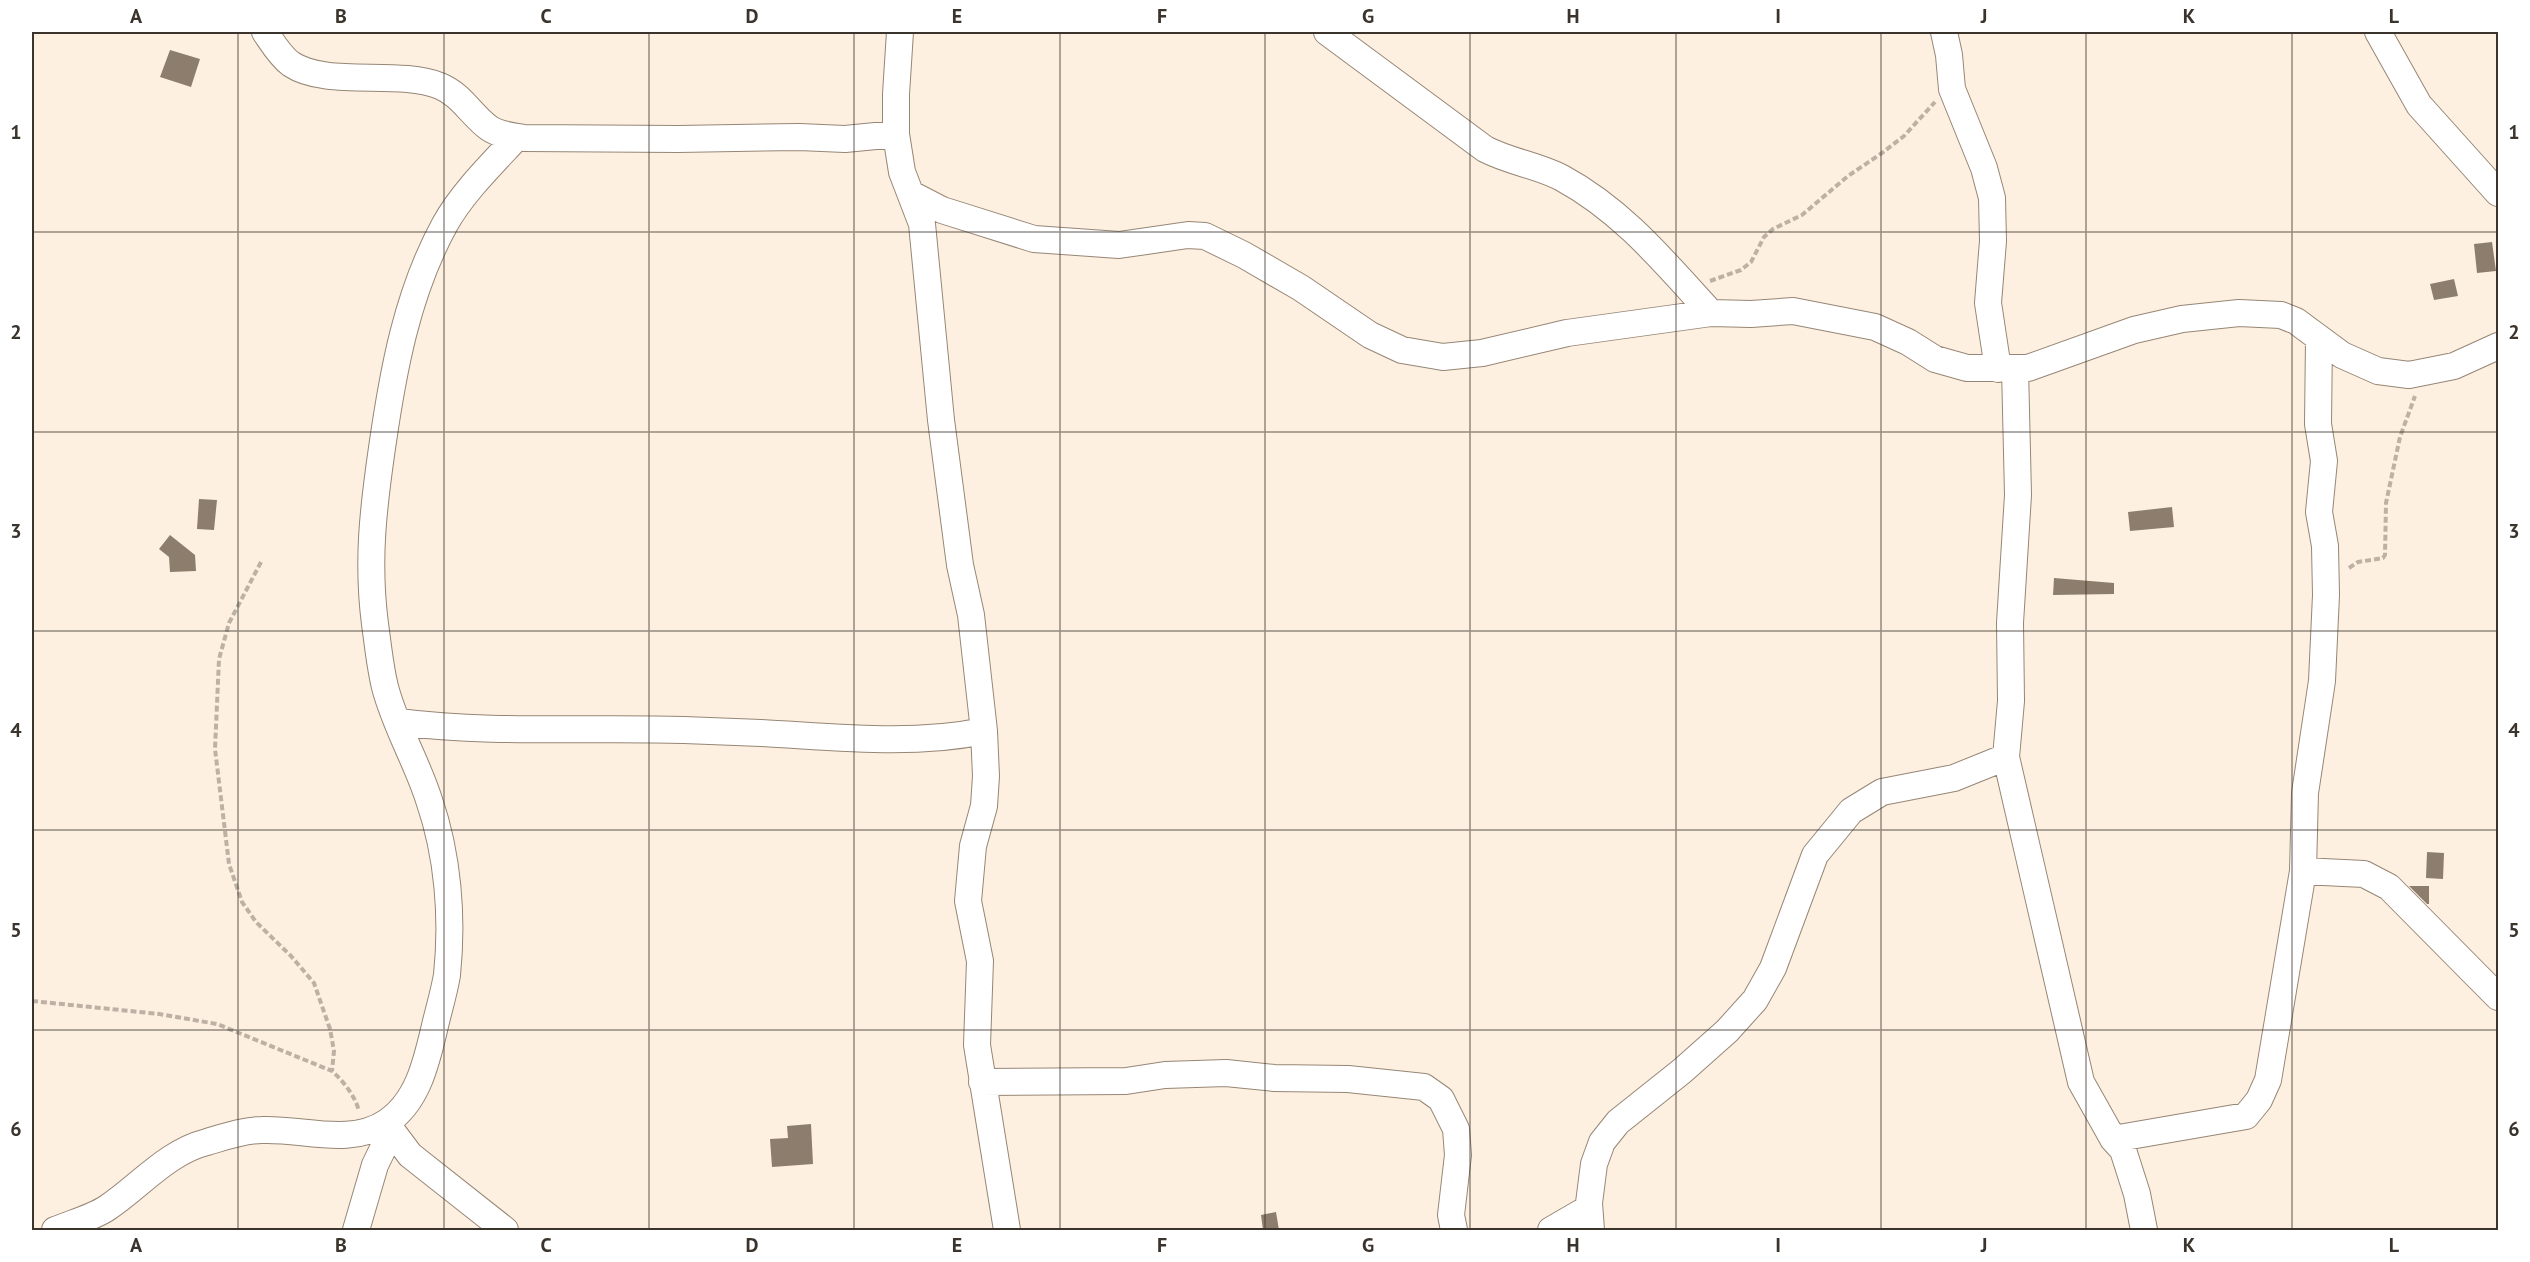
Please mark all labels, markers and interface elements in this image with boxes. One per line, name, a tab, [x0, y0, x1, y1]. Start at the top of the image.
text: A	[130, 3, 143, 29]
text: B	[335, 3, 347, 29]
text: C	[540, 3, 552, 29]
text: D	[746, 3, 759, 29]
text: E	[952, 3, 962, 29]
text: F	[1157, 3, 1167, 29]
text: G	[1362, 3, 1374, 29]
text: H	[1566, 3, 1580, 29]
text: I	[1775, 3, 1781, 29]
text: J	[1980, 3, 1987, 29]
text: K	[2183, 3, 2196, 29]
text: L	[2389, 3, 2400, 29]
text: 1	[10, 119, 22, 145]
text: 1	[2508, 119, 2520, 145]
text: 2	[10, 319, 22, 345]
text: 2	[2508, 319, 2520, 345]
text: 3	[10, 518, 22, 544]
text: 3	[2508, 518, 2520, 544]
text: 4	[10, 717, 22, 743]
text: 4	[2508, 717, 2520, 743]
text: 5	[10, 917, 22, 943]
text: 5	[2508, 917, 2520, 943]
text: 6	[10, 1116, 22, 1142]
text: 6	[2508, 1116, 2520, 1142]
text: A	[130, 1232, 143, 1258]
text: B	[335, 1232, 347, 1258]
text: C	[540, 1232, 552, 1258]
text: D	[746, 1232, 759, 1258]
text: E	[952, 1232, 962, 1258]
text: F	[1157, 1232, 1167, 1258]
text: G	[1362, 1232, 1374, 1258]
text: H	[1566, 1232, 1580, 1258]
text: I	[1775, 1232, 1781, 1258]
text: J	[1980, 1232, 1987, 1258]
text: K	[2183, 1232, 2196, 1258]
text: L	[2389, 1232, 2400, 1258]

